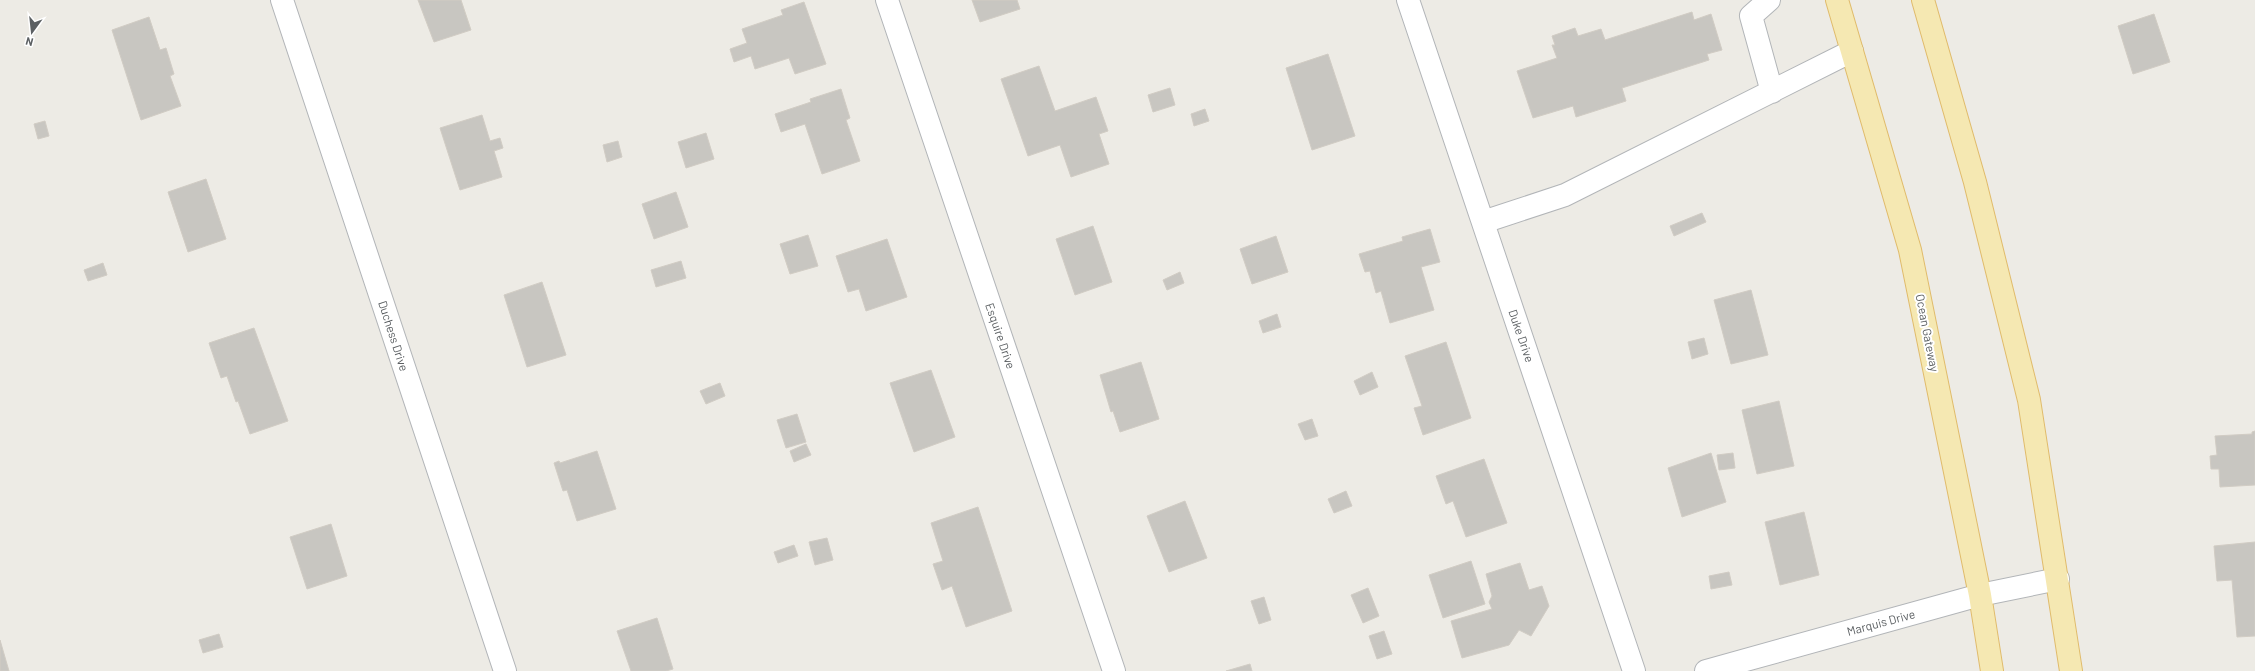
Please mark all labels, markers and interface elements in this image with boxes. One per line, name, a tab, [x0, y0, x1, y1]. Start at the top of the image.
north arrow	[12, 12, 52, 52]
text: N	[24, 35, 35, 49]
street label: Ocean Gateway	[1914, 293, 1942, 373]
street label: Duchess Drive	[376, 299, 412, 373]
street label: Esquire Drive	[983, 301, 1019, 371]
street label: Duke Drive	[1506, 307, 1538, 364]
street label: Marquis Drive	[1845, 606, 1916, 638]

